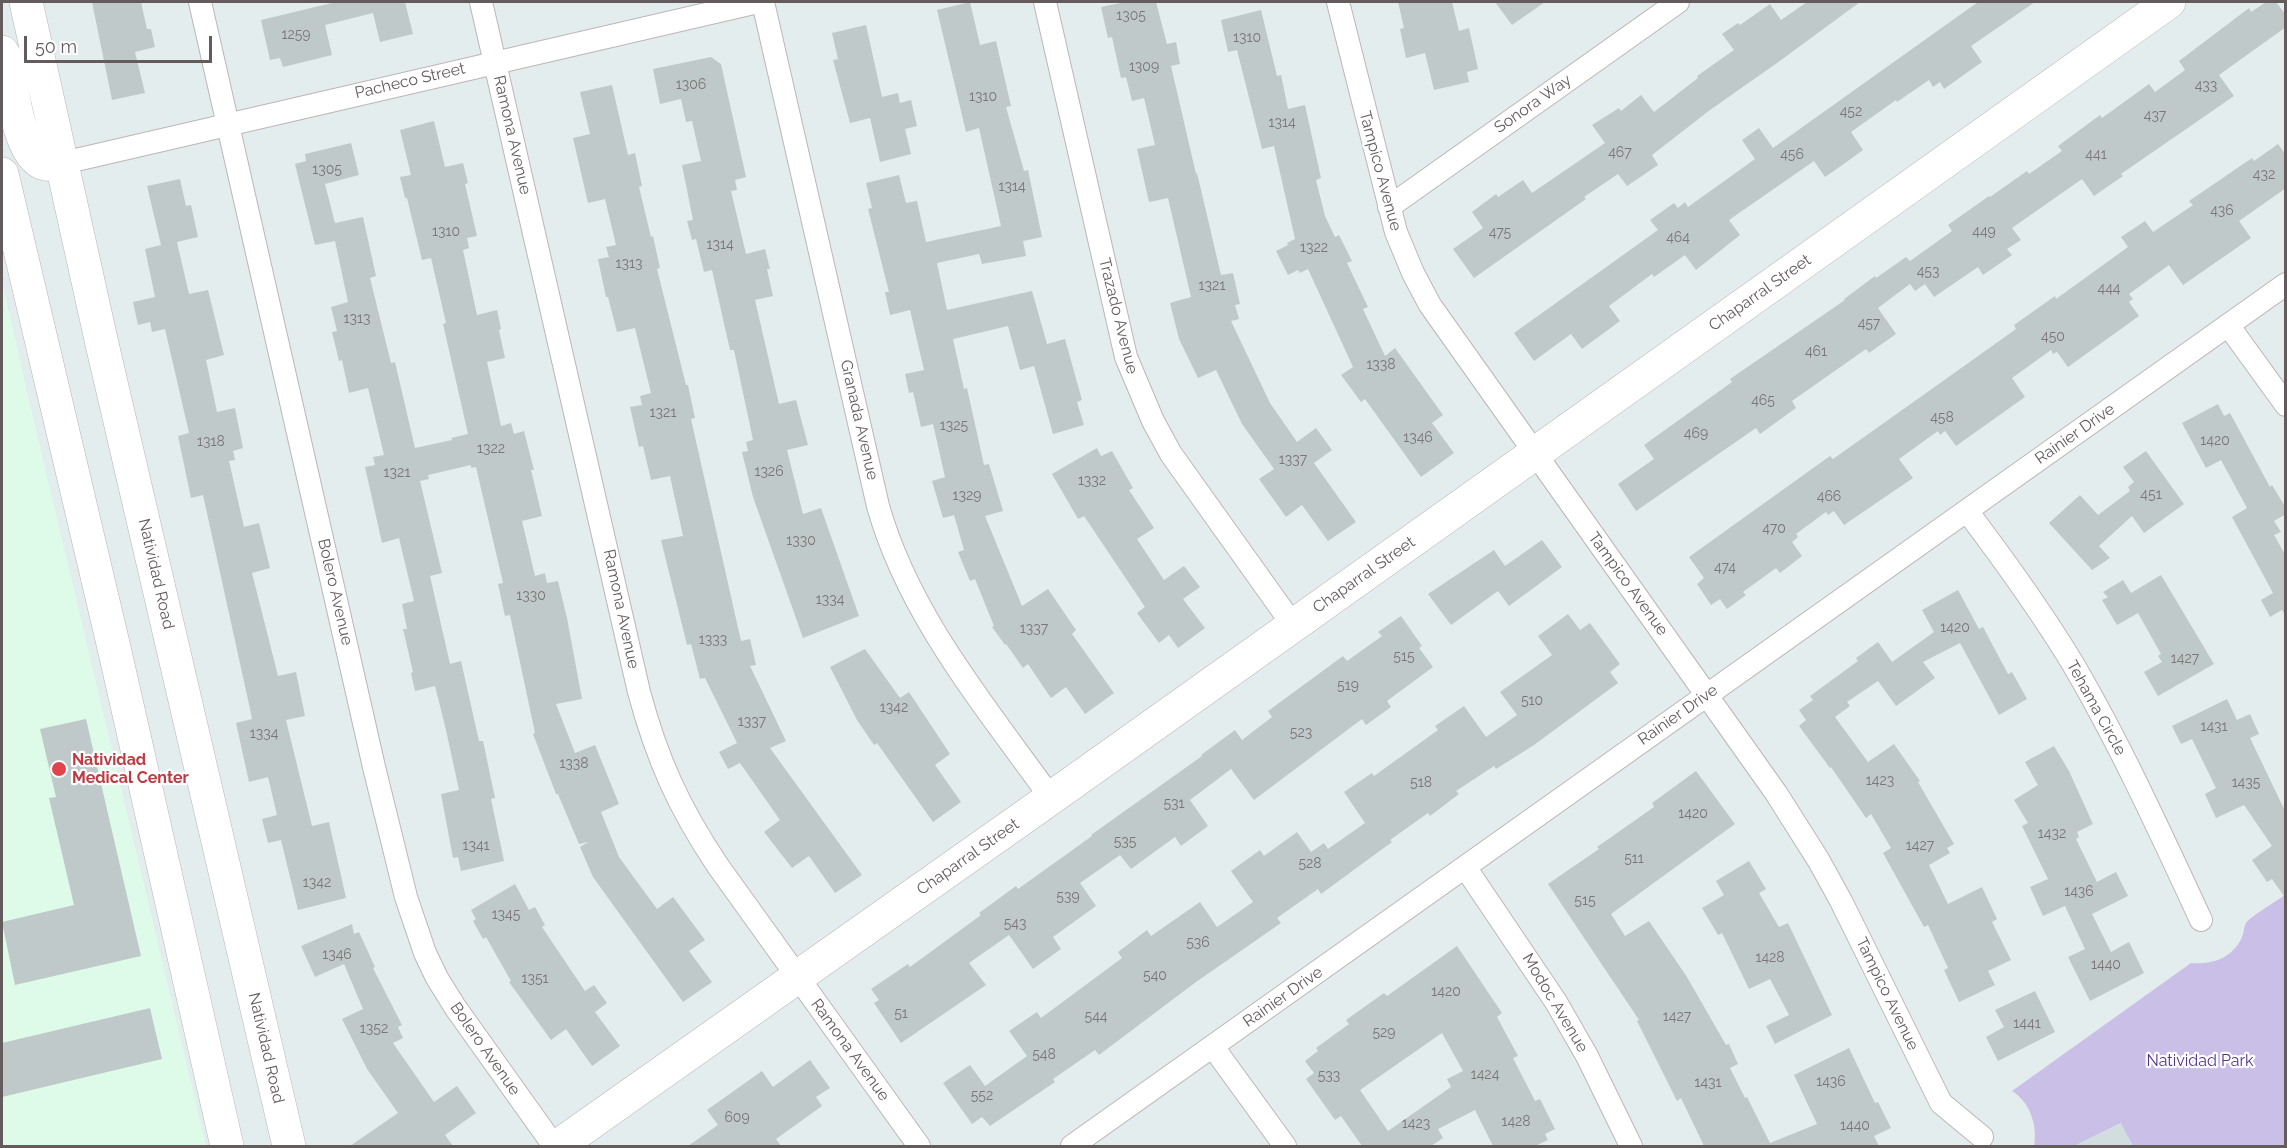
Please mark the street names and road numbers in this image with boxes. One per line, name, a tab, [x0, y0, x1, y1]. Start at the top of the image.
street label: Pacheco Street	[353, 59, 467, 103]
street label: Sonora Way	[1491, 70, 1575, 138]
street label: Ramona Avenue	[489, 74, 535, 196]
street label: Tampico Avenue	[1355, 109, 1405, 233]
street label: Chaparral Street	[1705, 251, 1815, 335]
street label: Trazado Avenue	[1094, 256, 1142, 376]
street label: Granada Avenue	[836, 358, 882, 482]
street label: Rainier Drive	[2032, 400, 2118, 468]
street label: Natividad Road	[134, 517, 178, 631]
street label: Tampico Avenue	[1584, 528, 1672, 640]
street label: Chaparral Street	[1309, 533, 1419, 617]
street label: Bolero Avenue	[313, 537, 357, 647]
street label: Ramona Avenue	[599, 548, 643, 670]
street label: Tehama Circle	[2062, 657, 2130, 759]
street label: Rainier Drive	[1635, 681, 1721, 749]
street label: Chaparral Street	[913, 815, 1023, 899]
street label: Tampico Avenue	[1851, 934, 1923, 1054]
street label: Modoc Avenue	[1518, 950, 1592, 1056]
street label: Rainier Drive	[1240, 963, 1326, 1031]
street label: Natividad Road	[244, 991, 288, 1105]
street label: Ramona Avenue	[807, 995, 893, 1105]
street label: Bolero Avenue	[446, 999, 524, 1099]

